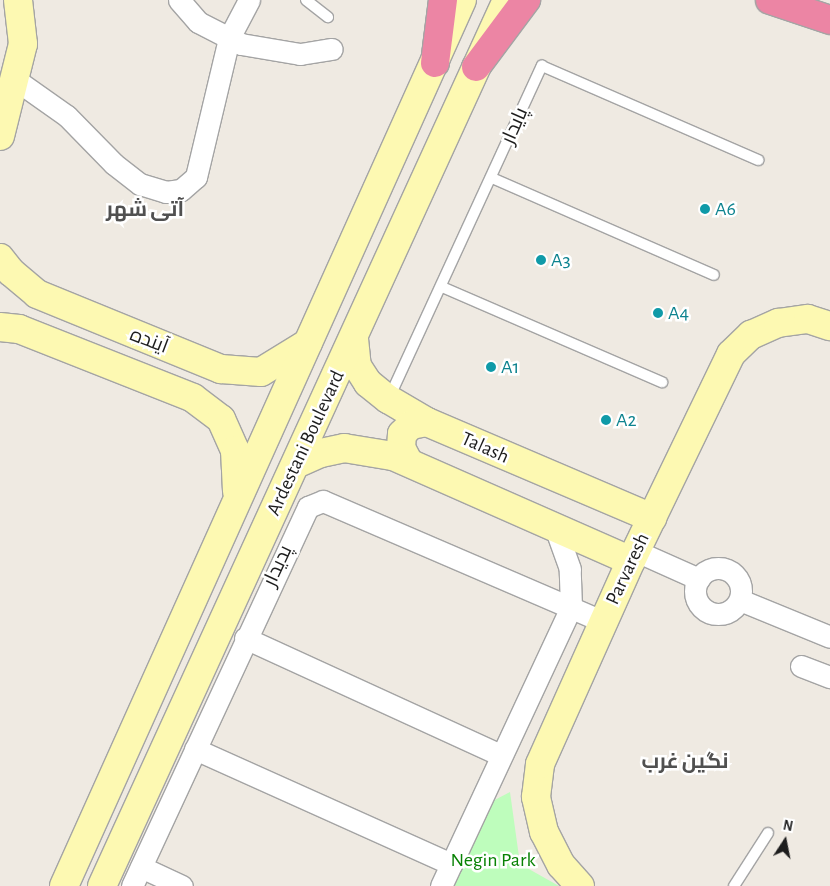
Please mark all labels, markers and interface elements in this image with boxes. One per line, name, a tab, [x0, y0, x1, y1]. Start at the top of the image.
street label: پایدار	[496, 104, 534, 148]
district label: آتی شهر	[106, 197, 184, 223]
place label: A6	[715, 197, 736, 221]
marker: A6	[699, 203, 711, 215]
place label: A3	[551, 248, 571, 272]
marker: A3	[535, 254, 547, 266]
place label: A4	[668, 301, 689, 325]
marker: A4	[652, 307, 664, 319]
street label: آینده	[127, 323, 171, 359]
place label: A1	[501, 355, 519, 379]
marker: A1	[485, 361, 497, 373]
street label: Ardestani Boulevard	[262, 367, 350, 519]
place label: A2	[616, 408, 637, 432]
marker: A2	[600, 414, 612, 426]
street label: Talash	[457, 427, 513, 469]
street label: Parvaresh	[601, 529, 655, 609]
street label: پدیدار	[258, 542, 298, 590]
district label: نگین غرب	[641, 749, 729, 775]
north arrow	[760, 816, 810, 866]
text: N	[782, 818, 794, 834]
park label: Negin Park	[451, 848, 535, 872]

